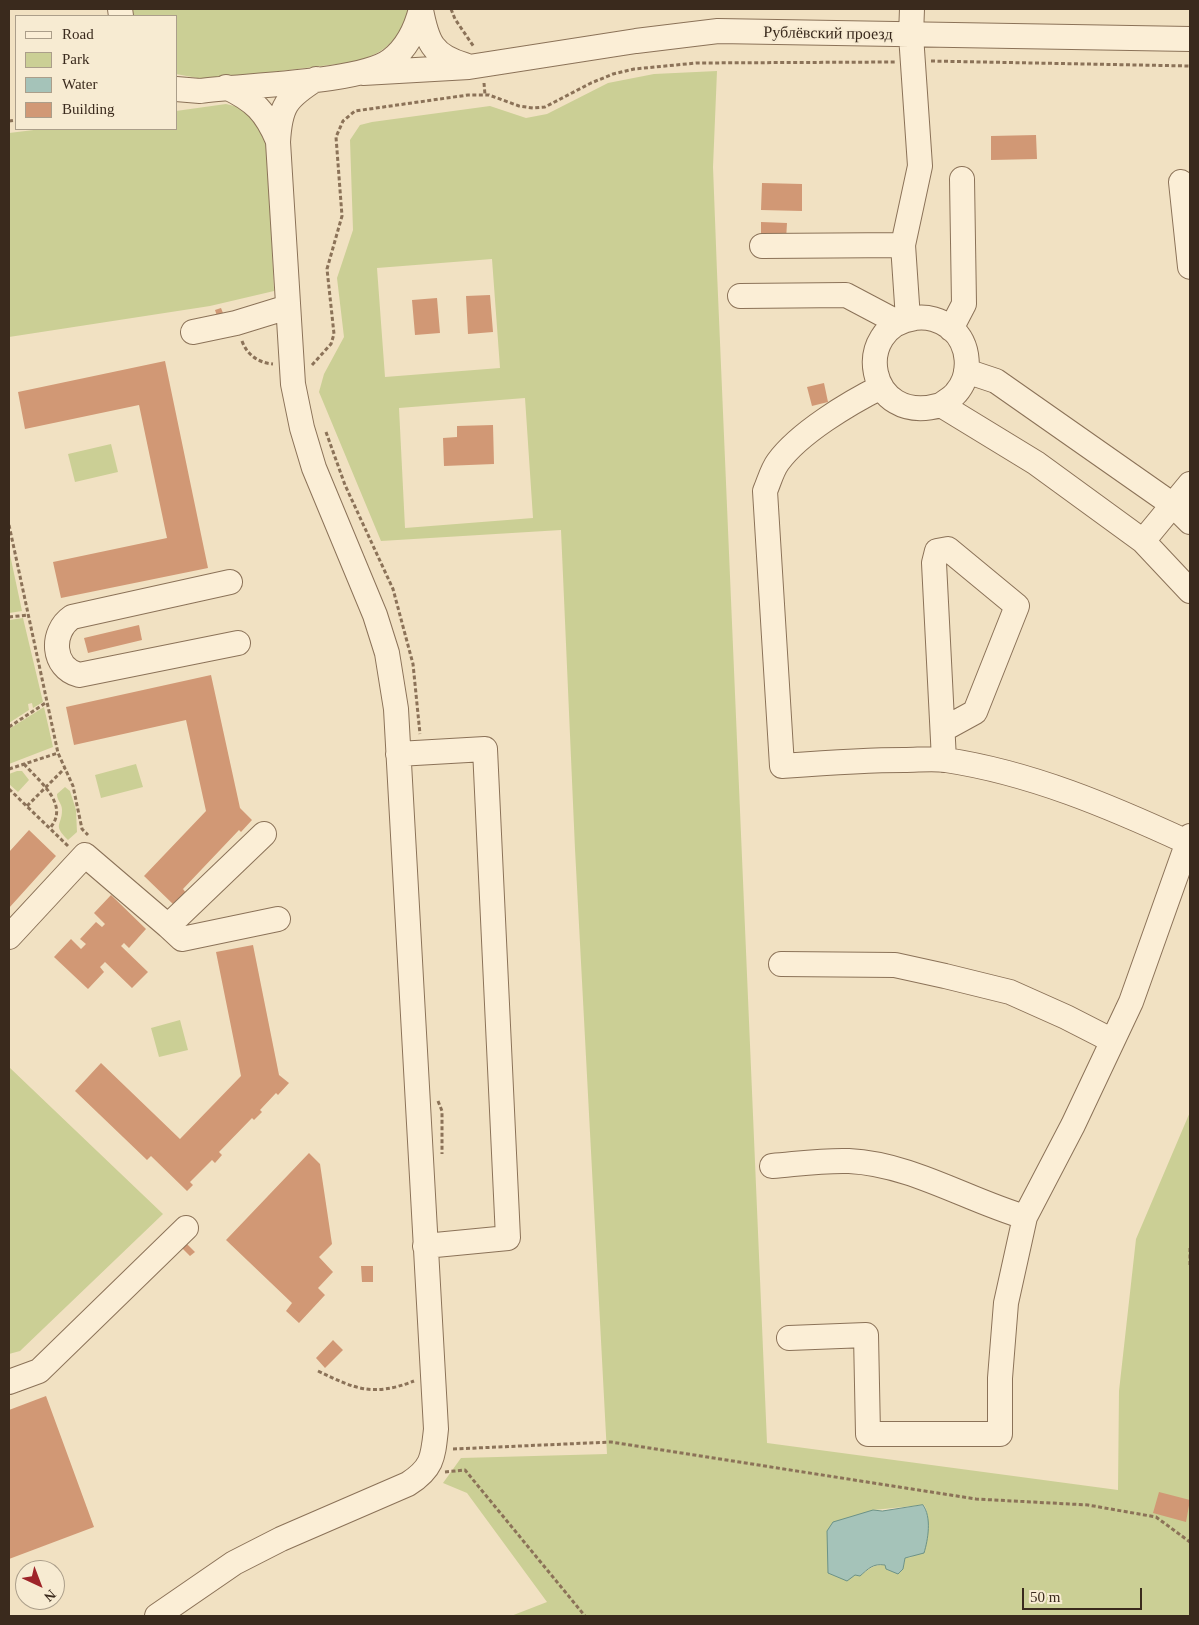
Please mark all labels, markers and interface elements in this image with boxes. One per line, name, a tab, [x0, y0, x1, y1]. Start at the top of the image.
legend	[15, 15, 178, 130]
street label: Рублёвский проезд	[763, 23, 893, 45]
text: Road	[62, 26, 94, 42]
text: Park	[62, 51, 90, 67]
text: Water	[62, 76, 97, 92]
text: Building	[62, 101, 115, 117]
north arrow	[15, 1560, 65, 1610]
scale bar	[1024, 1578, 1144, 1610]
text: N	[41, 1587, 59, 1605]
text: 50 m	[1030, 1589, 1060, 1605]

